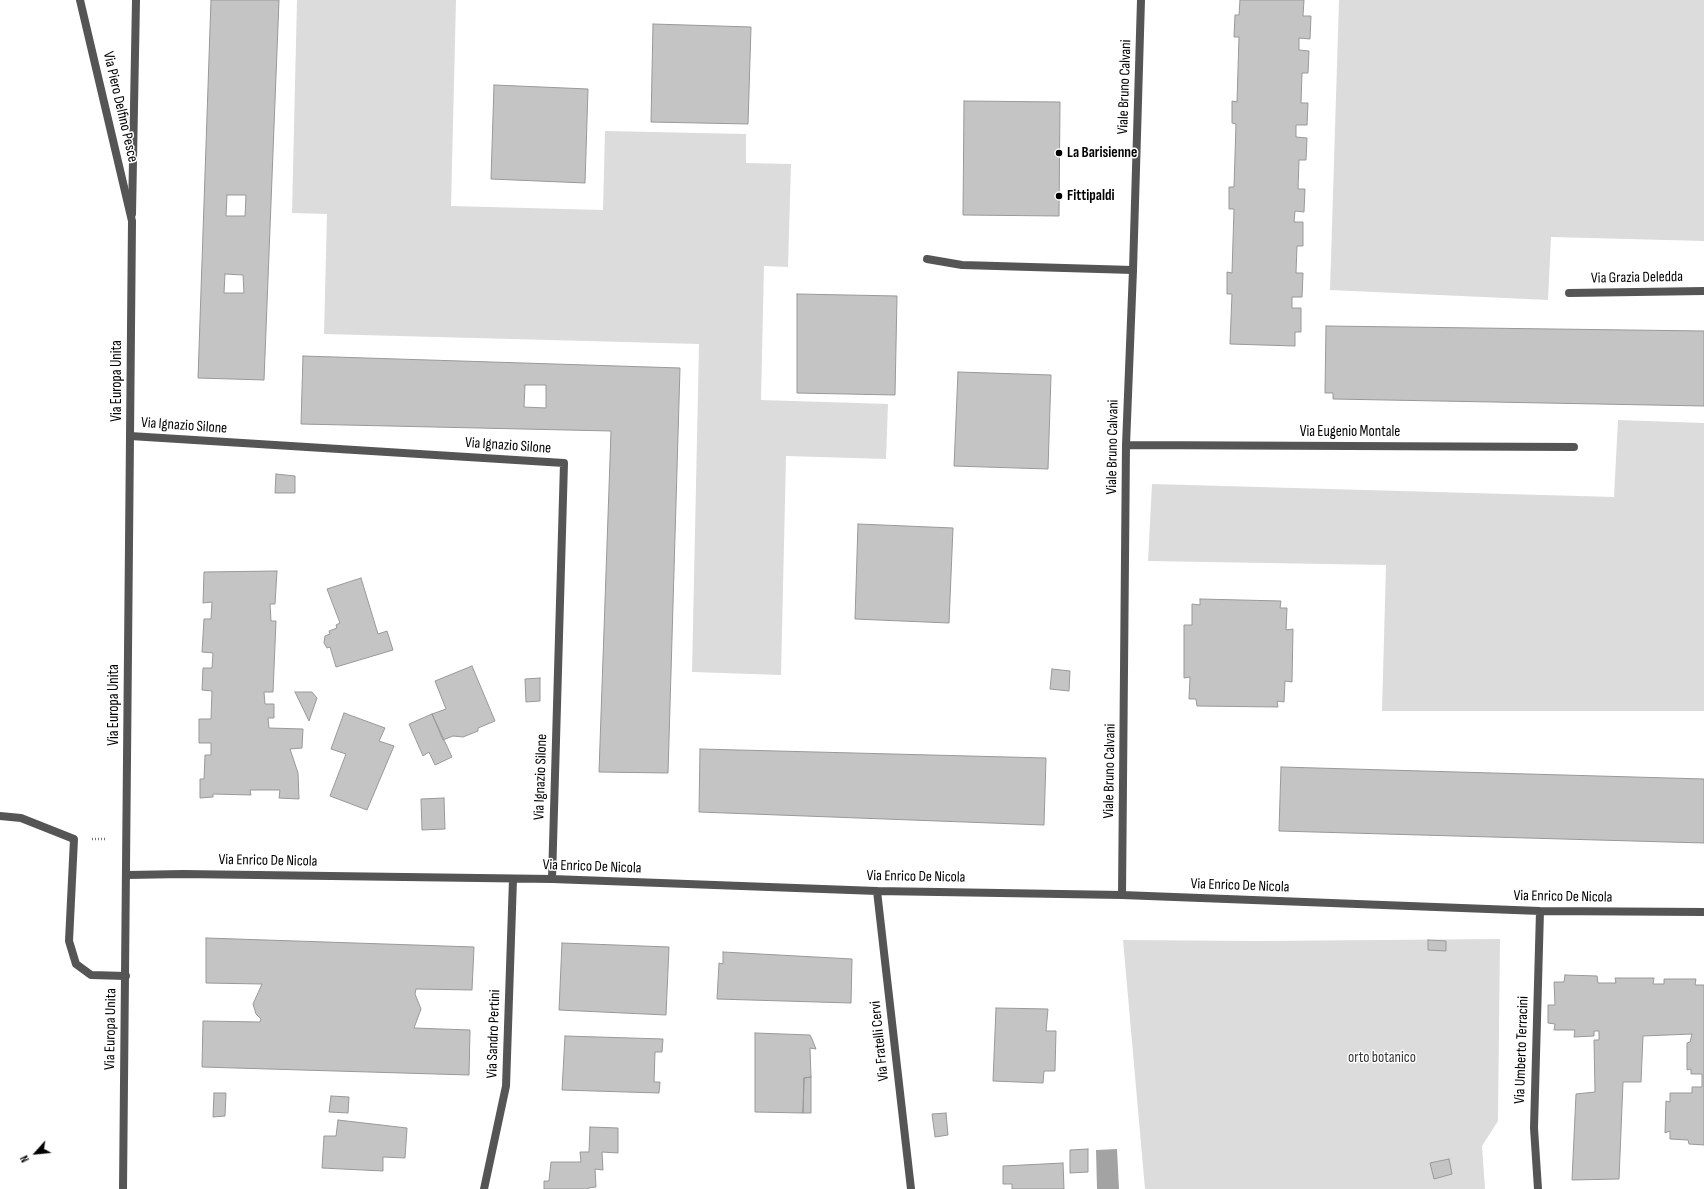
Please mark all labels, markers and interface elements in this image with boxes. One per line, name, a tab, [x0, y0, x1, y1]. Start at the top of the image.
street label: Viale Bruno Calvani	[1114, 39, 1136, 135]
street label: Via Piero Delfino Pesce	[99, 50, 141, 164]
place label: La Barisienne	[1067, 144, 1137, 162]
marker: La Barisienne	[1054, 148, 1064, 158]
place label: Fittipaldi	[1067, 187, 1115, 205]
marker: Fittipaldi	[1054, 191, 1064, 201]
street label: Via Grazia Deledda	[1591, 268, 1683, 288]
street label: Via Europa Unita	[108, 340, 126, 422]
street label: Viale Bruno Calvani	[1103, 399, 1123, 495]
street label: Via Ignazio Silone	[140, 414, 228, 438]
street label: Via Eugenio Montale	[1300, 423, 1400, 441]
street label: Via Ignazio Silone	[464, 434, 552, 458]
street label: Via Europa Unita	[105, 664, 123, 746]
street label: Viale Bruno Calvani	[1100, 723, 1120, 819]
street label: Via Ignazio Silone	[530, 734, 552, 820]
street label: Via Enrico De Nicola	[218, 851, 318, 871]
street label: Via Enrico De Nicola	[542, 856, 642, 878]
street label: Via Enrico De Nicola	[866, 867, 966, 887]
street label: Via Enrico De Nicola	[1190, 875, 1290, 897]
street label: Via Enrico De Nicola	[1513, 887, 1613, 907]
street label: Via Europa Unita	[101, 988, 121, 1070]
street label: Via Sandro Pertini	[483, 989, 505, 1079]
street label: Via Umberto Terracini	[1511, 996, 1533, 1104]
street label: Via Fratelli Cervi	[867, 1000, 893, 1082]
park label: orto botanico	[1348, 1049, 1416, 1067]
north arrow	[16, 1133, 56, 1173]
text: N	[18, 1153, 32, 1164]

